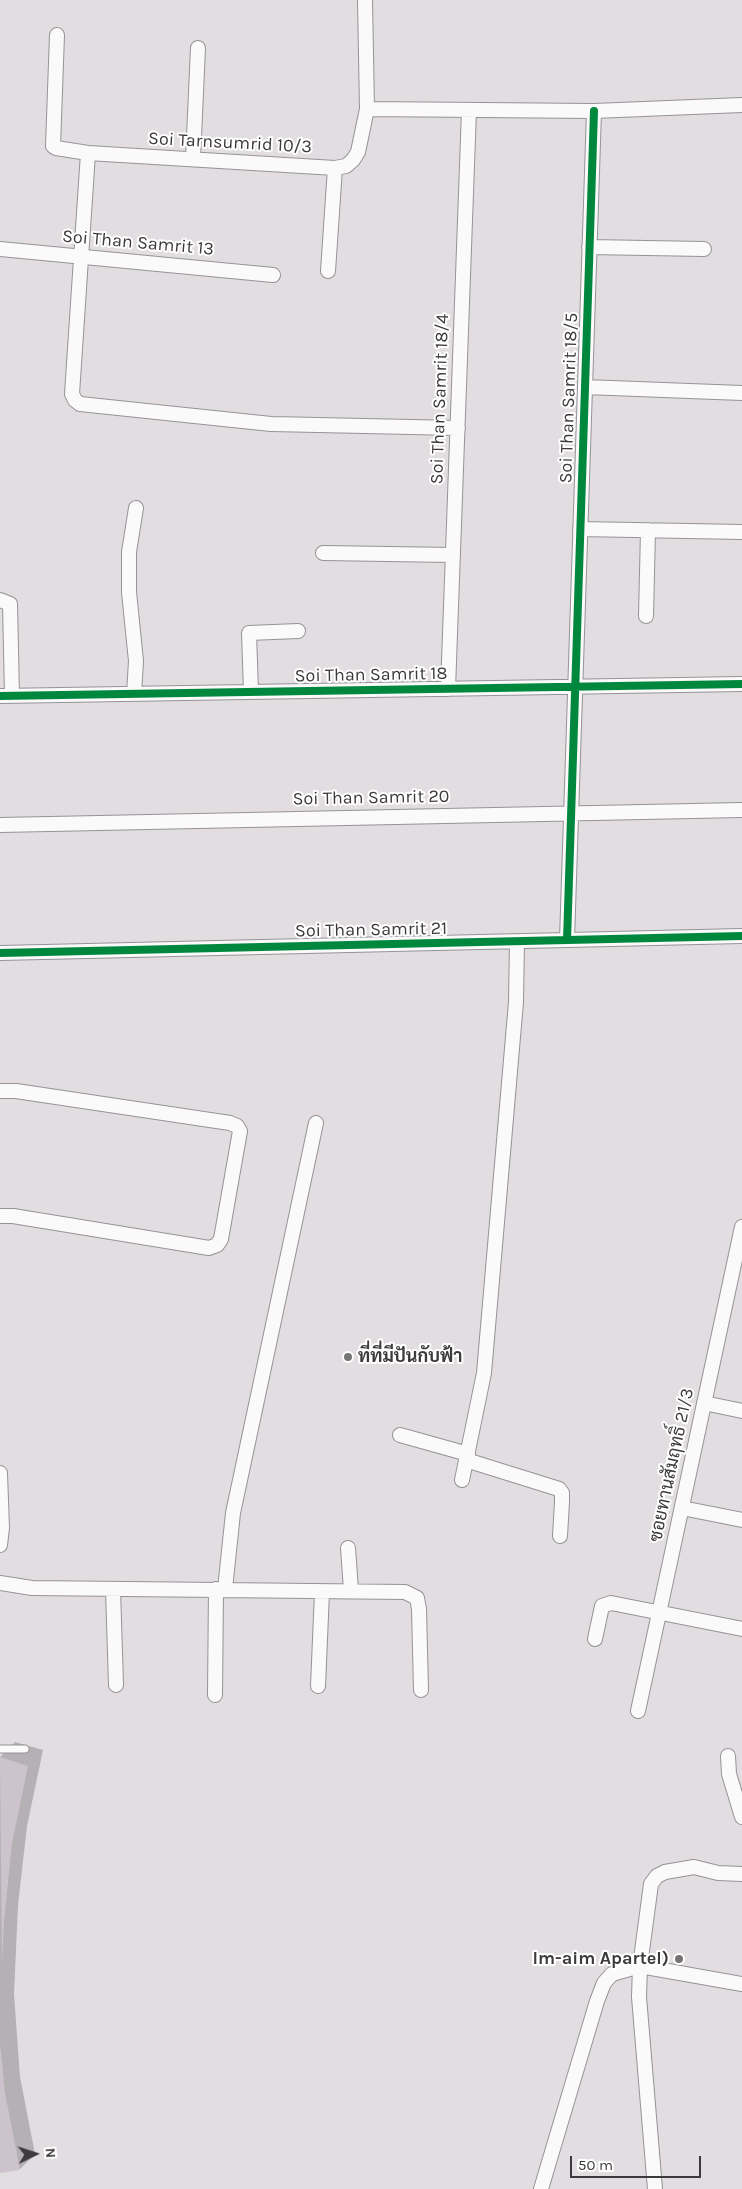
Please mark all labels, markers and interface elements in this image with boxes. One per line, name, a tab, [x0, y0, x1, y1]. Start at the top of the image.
street label: Soi Tarnsumrid 10/3	[147, 128, 313, 158]
street label: Soi Than Samrit 13	[61, 226, 215, 260]
street label: Soi Than Samrit 18/5	[555, 312, 583, 484]
street label: Soi Than Samrit 18/4	[426, 313, 454, 485]
street label: Soi Than Samrit 18	[294, 663, 448, 687]
street label: Soi Than Samrit 20	[292, 786, 450, 810]
street label: Soi Than Samrit 21	[295, 918, 447, 942]
place label: ที่ที่มีปันกับฟ้า	[358, 1346, 462, 1368]
marker: ที่ที่มีปันกับฟ้า	[342, 1351, 354, 1363]
street label: ซอยทานสัมฤทธิ์ 21/3	[645, 1386, 699, 1544]
place label: Im-aim Apartel)	[532, 1948, 669, 1970]
marker: Im-aim Apartel)	[673, 1953, 685, 1965]
north arrow	[10, 2129, 60, 2179]
scale bar	[572, 2146, 703, 2178]
text: N	[42, 2147, 59, 2159]
text: 50 m	[578, 2156, 613, 2174]

